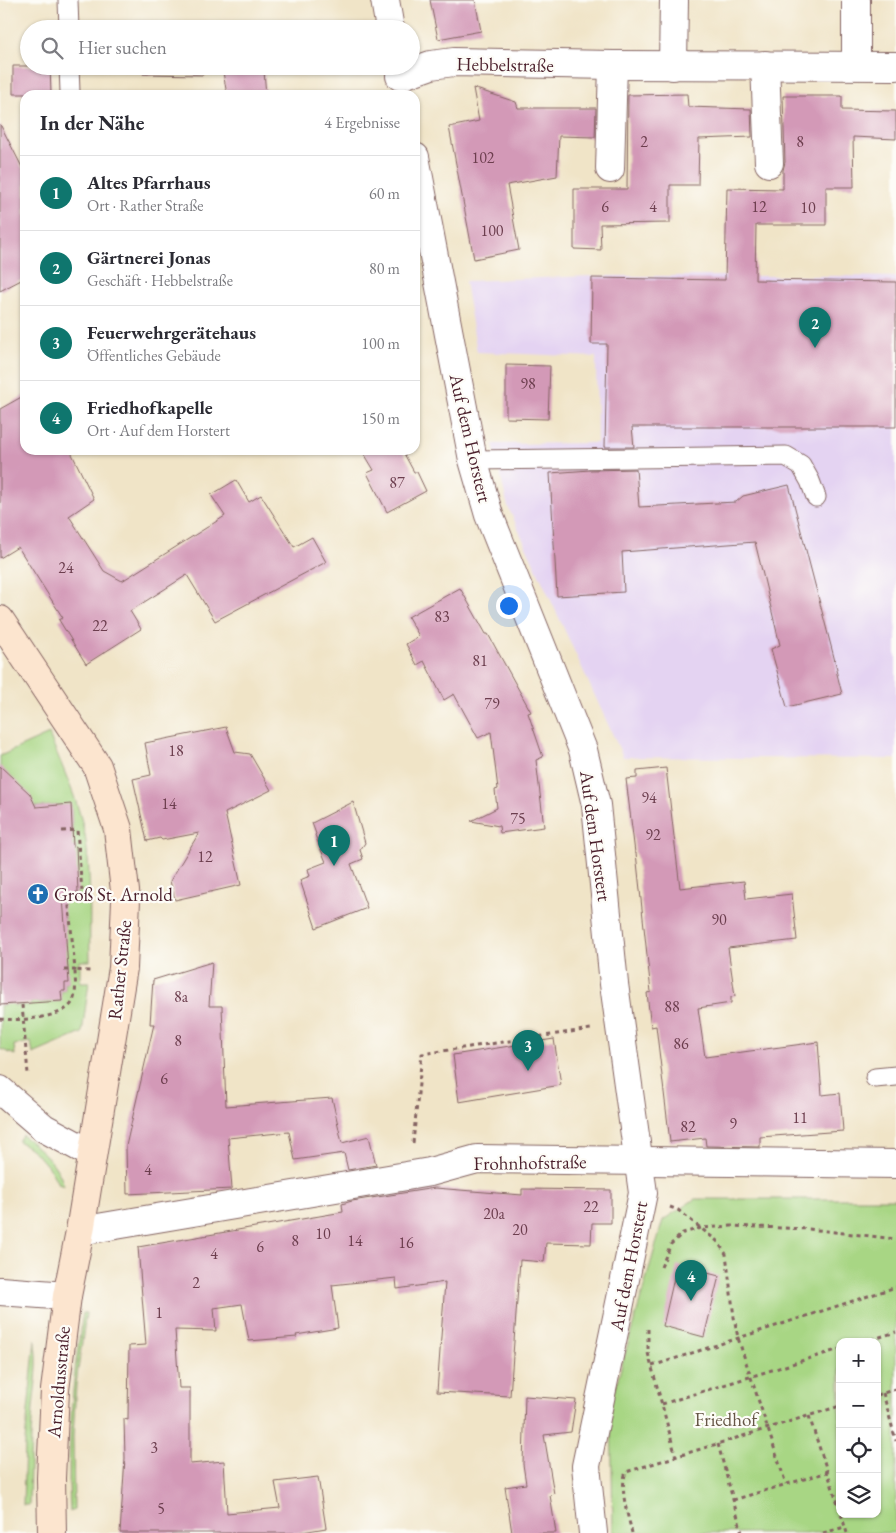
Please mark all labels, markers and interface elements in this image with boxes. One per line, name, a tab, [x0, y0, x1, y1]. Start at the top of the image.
search box	[20, 20, 420, 75]
icon: search	[38, 34, 66, 62]
text: Hier suchen	[78, 35, 167, 60]
street label: Hebbelstraße	[456, 51, 554, 78]
text: In der Nähe	[40, 109, 145, 136]
text: 4 Ergebnisse	[324, 112, 400, 133]
house number: 2	[640, 131, 648, 152]
house number: 8	[796, 131, 804, 152]
house number: 102	[471, 147, 495, 168]
text: Altes Pfarrhaus	[87, 170, 211, 195]
text: 1	[52, 183, 60, 204]
text: 60 m	[369, 183, 400, 204]
text: Ort · Rather Straße	[87, 195, 204, 216]
house number: 6	[601, 196, 609, 217]
house number: 4	[649, 196, 657, 217]
house number: 12	[751, 196, 767, 217]
house number: 10	[800, 197, 816, 218]
house number: 100	[480, 220, 504, 241]
text: Gärtnerei Jonas	[87, 245, 211, 270]
text: 2	[52, 258, 60, 279]
text: 80 m	[369, 258, 400, 279]
text: Geschäft · Hebbelstraße	[87, 270, 233, 291]
pin: 2	[799, 307, 831, 348]
text: Feuerwehrgerätehaus	[87, 320, 256, 345]
text: 3	[52, 333, 60, 354]
text: 100 m	[361, 333, 400, 354]
text: Öffentliches Gebäude	[87, 345, 221, 366]
street label: Auf dem Horstert	[443, 370, 497, 505]
house number: 98	[520, 373, 536, 394]
text: Friedhofkapelle	[87, 395, 213, 420]
text: 4	[52, 408, 60, 429]
text: 150 m	[361, 408, 400, 429]
text: Ort · Auf dem Horstert	[87, 420, 230, 441]
house number: 87	[389, 472, 405, 493]
house number: 24	[58, 557, 74, 578]
your location	[496, 593, 522, 619]
house number: 83	[434, 606, 450, 627]
house number: 22	[92, 615, 108, 636]
house number: 81	[472, 650, 488, 671]
house number: 79	[484, 693, 500, 714]
house number: 18	[168, 740, 184, 761]
street label: Auf dem Horstert	[574, 768, 617, 903]
house number: 94	[641, 787, 657, 808]
house number: 14	[161, 793, 177, 814]
house number: 75	[510, 808, 526, 829]
house number: 92	[645, 824, 661, 845]
pin: 1	[318, 825, 350, 866]
house number: 12	[197, 846, 213, 867]
church icon: Groß St. Arnold	[26, 882, 50, 906]
place label: Groß St. Arnold	[54, 882, 173, 907]
house number: 90	[711, 909, 727, 930]
street label: Rather Straße	[102, 919, 137, 1021]
house number: 8a	[174, 986, 189, 1007]
house number: 88	[664, 996, 680, 1017]
house number: 8	[174, 1030, 182, 1051]
pin: 3	[512, 1030, 544, 1071]
house number: 86	[673, 1033, 689, 1054]
house number: 6	[160, 1068, 168, 1089]
house number: 11	[792, 1107, 808, 1128]
house number: 9	[729, 1113, 737, 1134]
house number: 82	[680, 1116, 696, 1137]
street label: Frohnhofstraße	[473, 1149, 587, 1176]
house number: 4	[144, 1159, 152, 1180]
house number: 22	[583, 1196, 599, 1217]
street label: Auf dem Horstert	[603, 1199, 653, 1334]
house number: 20a	[483, 1203, 505, 1224]
house number: 20	[512, 1219, 528, 1240]
house number: 10	[315, 1223, 331, 1244]
house number: 8	[291, 1230, 299, 1251]
house number: 14	[347, 1230, 363, 1251]
house number: 16	[398, 1232, 414, 1253]
house number: 6	[256, 1236, 264, 1257]
house number: 4	[210, 1243, 218, 1264]
pin: 4	[675, 1260, 707, 1301]
house number: 2	[192, 1272, 200, 1293]
house number: 1	[155, 1302, 163, 1323]
street label: Arnoldusstraße	[41, 1325, 76, 1440]
map controls	[836, 1338, 881, 1518]
button: +	[836, 1338, 881, 1383]
button: −	[836, 1383, 881, 1428]
park label: Friedhof	[695, 1407, 759, 1432]
button: locate	[836, 1428, 881, 1473]
house number: 3	[150, 1437, 158, 1458]
button: layers	[836, 1473, 881, 1518]
house number: 5	[157, 1498, 165, 1519]

